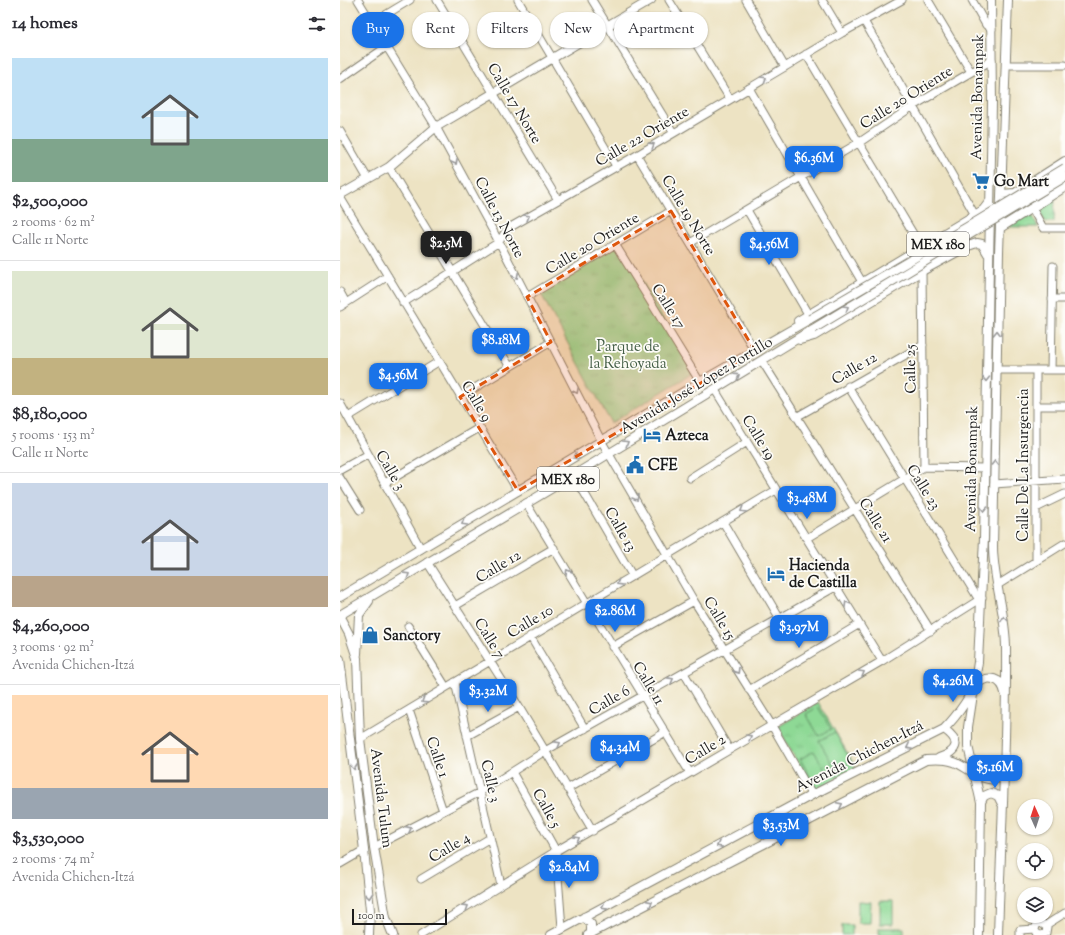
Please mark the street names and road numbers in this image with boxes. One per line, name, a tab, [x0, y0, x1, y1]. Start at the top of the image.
street label: Avenida Bonampak	[967, 34, 990, 160]
street label: Calle 17 Norte	[481, 59, 546, 148]
street label: Calle 20 Oriente	[856, 61, 957, 135]
street label: Calle 22 Oriente	[592, 102, 693, 173]
street label: Calle 19 Norte	[655, 172, 720, 260]
street label: Calle 13 Norte	[468, 173, 529, 262]
street label: Calle 20 Oriente	[542, 208, 644, 281]
road number: MEX 180	[907, 232, 969, 256]
street label: Calle 17	[646, 280, 690, 334]
street label: Avenida José López Portillo	[616, 332, 777, 440]
street label: Calle 25	[901, 344, 922, 394]
street label: Calle 12	[828, 348, 881, 391]
street label: Calle 9	[455, 377, 496, 426]
street label: Calle De La Insurgencia	[1014, 388, 1035, 542]
street label: Avenida Bonampak	[961, 406, 984, 532]
street label: Calle 19	[736, 411, 780, 464]
street label: Calle 3	[370, 447, 410, 495]
street label: Calle 23	[901, 461, 945, 515]
road number: MEX 180	[537, 467, 599, 491]
street label: Calle 21	[853, 494, 897, 547]
street label: Calle 13	[599, 504, 641, 556]
street label: Calle 12	[472, 546, 525, 589]
street label: Calle 15	[697, 593, 740, 645]
street label: Calle 10	[504, 600, 558, 644]
street label: Calle 7	[468, 614, 510, 664]
street label: Calle 11	[627, 658, 669, 709]
street label: Calle 6	[585, 681, 634, 722]
street label: Avenida Chichen-Itzá	[792, 716, 927, 799]
street label: Calle 2	[681, 730, 730, 771]
street label: Calle 1	[420, 734, 453, 781]
street label: Avenida Tulum	[364, 747, 397, 850]
street label: Calle 3	[474, 758, 505, 805]
street label: Calle 5	[526, 785, 565, 832]
street label: Calle 4	[425, 828, 475, 869]

